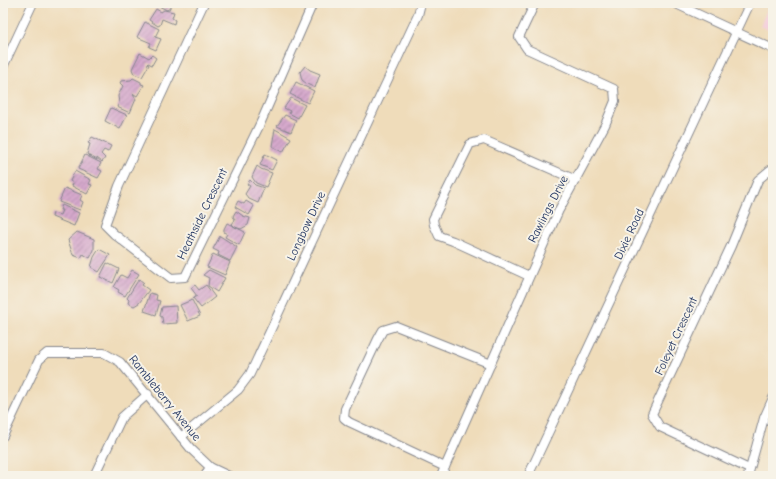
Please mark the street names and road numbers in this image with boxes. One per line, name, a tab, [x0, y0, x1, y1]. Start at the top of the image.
street label: Heathside Crescent	[174, 166, 230, 262]
street label: Rawlings Drive	[525, 173, 571, 245]
street label: Longbow Drive	[284, 189, 328, 263]
street label: Dixie Road	[611, 206, 647, 262]
street label: Foleyet Crescent	[652, 294, 700, 377]
street label: Rambleberry Avenue	[126, 352, 204, 444]

